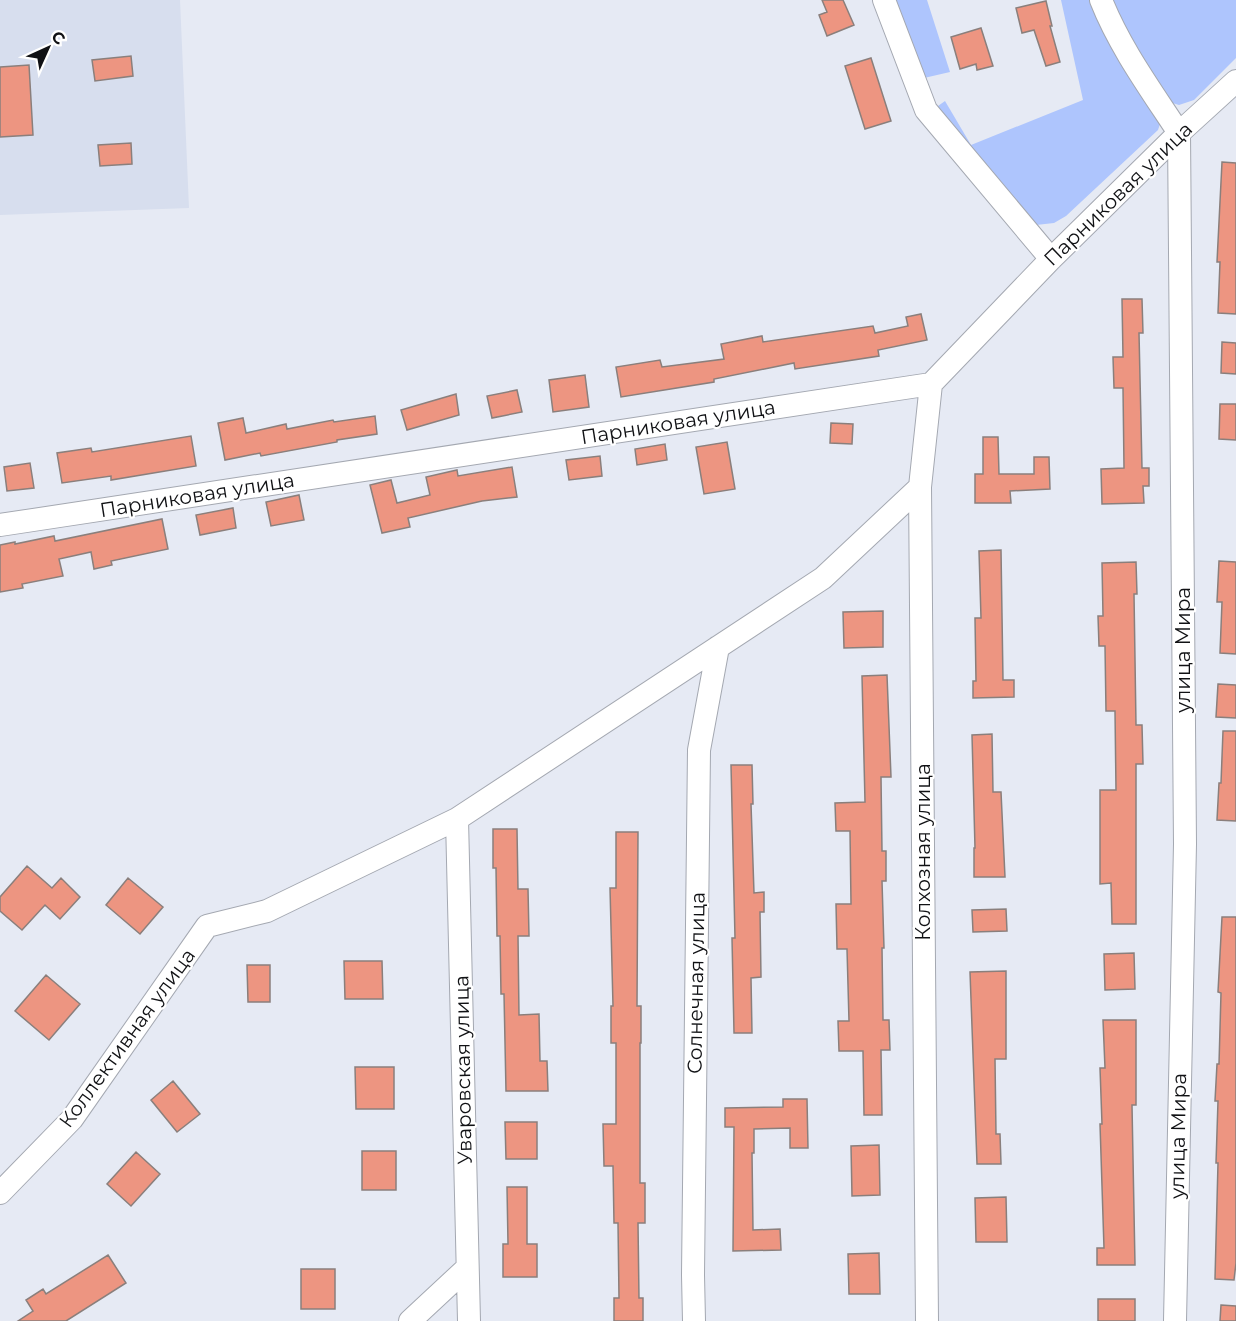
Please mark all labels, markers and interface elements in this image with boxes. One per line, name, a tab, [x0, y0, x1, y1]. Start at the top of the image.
north arrow	[18, 18, 78, 78]
text: С	[47, 27, 69, 49]
street label: Парниковая улица	[1039, 117, 1197, 271]
street label: Парниковая улица	[579, 395, 777, 449]
street label: Парниковая улица	[98, 468, 296, 522]
street label: улица Мира	[1171, 587, 1195, 714]
street label: Колхозная улица	[911, 763, 935, 941]
street label: Солнечная улица	[682, 892, 710, 1074]
street label: Коллективная улица	[54, 944, 200, 1132]
street label: Уваровская улица	[449, 975, 477, 1165]
street label: улица Мира	[1165, 1073, 1191, 1200]

